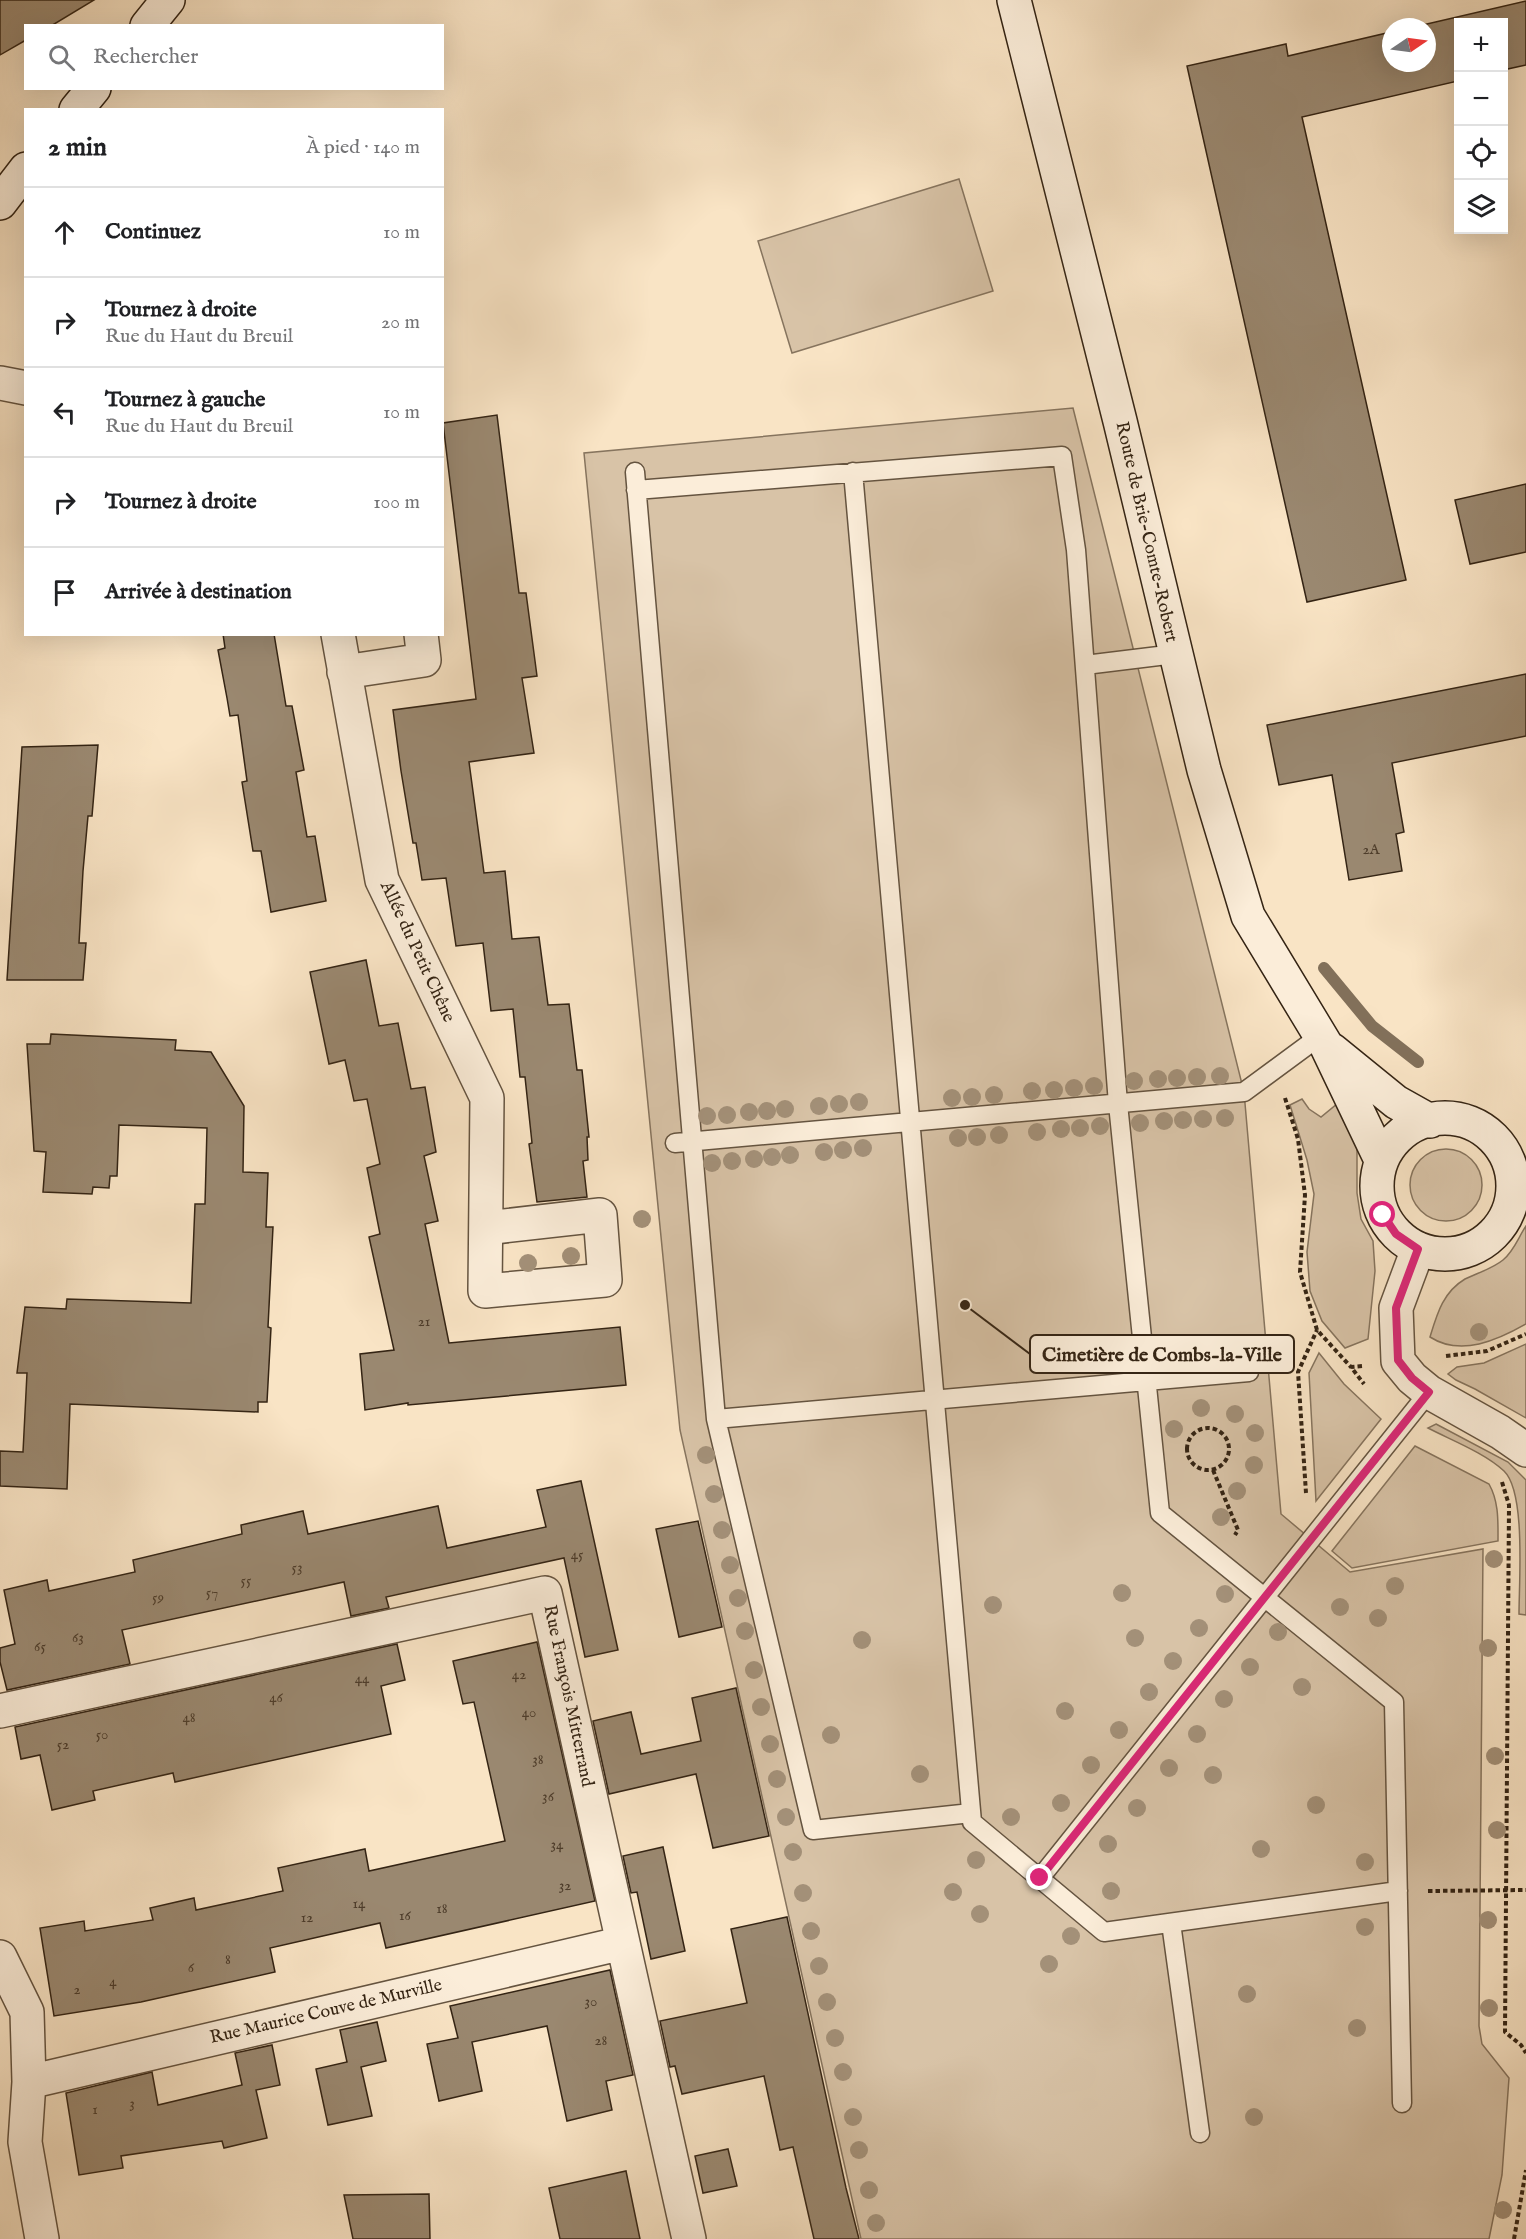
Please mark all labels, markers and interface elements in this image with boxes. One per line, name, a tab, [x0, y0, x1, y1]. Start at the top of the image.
north arrow	[1382, 18, 1436, 72]
map controls	[1454, 18, 1508, 234]
button: +	[1454, 18, 1508, 72]
search box	[24, 24, 444, 90]
icon: search	[45, 41, 78, 74]
text: Rechercher	[93, 43, 198, 71]
button: −	[1454, 72, 1508, 126]
button: locate	[1454, 126, 1508, 180]
text: 2 min	[48, 131, 107, 164]
text: À pied · 140 m	[306, 135, 420, 160]
button: layers	[1454, 180, 1508, 234]
icon: ahead	[48, 216, 81, 249]
text: Continuez	[105, 218, 201, 246]
text: 10 m	[383, 220, 420, 245]
text: Tournez à droite	[105, 296, 256, 324]
icon: right	[48, 306, 81, 339]
text: 20 m	[381, 310, 420, 335]
text: Rue du Haut du Breuil	[105, 324, 293, 349]
text: Tournez à gauche	[105, 386, 265, 414]
icon: left	[48, 396, 81, 429]
text: 10 m	[383, 400, 420, 425]
text: Rue du Haut du Breuil	[105, 414, 293, 439]
street label: Route de Brie-Comte-Robert	[1109, 419, 1183, 645]
icon: right	[48, 486, 81, 519]
text: Tournez à droite	[105, 488, 256, 516]
text: 100 m	[373, 490, 420, 515]
icon: arrive	[48, 576, 81, 609]
text: Arrivée à destination	[105, 578, 292, 606]
house number: 2A	[1362, 840, 1380, 859]
street label: Allée du Petit Chêne	[374, 877, 460, 1026]
route start	[1369, 1201, 1395, 1227]
house number: 21	[418, 1312, 430, 1331]
callout: Cimetière de Combs-la-Ville	[1030, 1335, 1294, 1373]
text: Cimetière de Combs-la-Ville	[1042, 1343, 1283, 1368]
house number: 45	[571, 1545, 584, 1564]
house number: 53	[291, 1558, 303, 1577]
house number: 55	[241, 1571, 252, 1590]
house number: 57	[206, 1583, 218, 1602]
house number: 59	[152, 1588, 164, 1607]
street label: Rue François Mitterrand	[537, 1603, 599, 1789]
house number: 63	[72, 1628, 84, 1647]
house number: 65	[34, 1637, 46, 1656]
house number: 42	[512, 1665, 526, 1684]
house number: 44	[355, 1669, 370, 1688]
house number: 46	[269, 1688, 284, 1707]
house number: 40	[522, 1703, 536, 1722]
house number: 48	[182, 1708, 196, 1727]
house number: 50	[96, 1725, 108, 1744]
house number: 52	[57, 1735, 69, 1754]
house number: 38	[532, 1750, 544, 1769]
house number: 36	[542, 1787, 555, 1806]
house number: 34	[551, 1835, 564, 1854]
route end	[1026, 1864, 1052, 1890]
house number: 32	[559, 1876, 571, 1895]
house number: 14	[353, 1894, 366, 1913]
house number: 18	[436, 1899, 448, 1918]
house number: 16	[399, 1906, 412, 1925]
house number: 12	[301, 1908, 313, 1927]
house number: 8	[225, 1950, 231, 1969]
house number: 6	[188, 1958, 195, 1977]
house number: 4	[109, 1972, 117, 1991]
street label: Rue Maurice Couve de Murville	[208, 1974, 444, 2050]
house number: 2	[73, 1980, 81, 1999]
house number: 30	[585, 1992, 597, 2011]
house number: 28	[595, 2031, 608, 2050]
house number: 3	[129, 2094, 135, 2113]
house number: 1	[92, 2100, 98, 2119]

